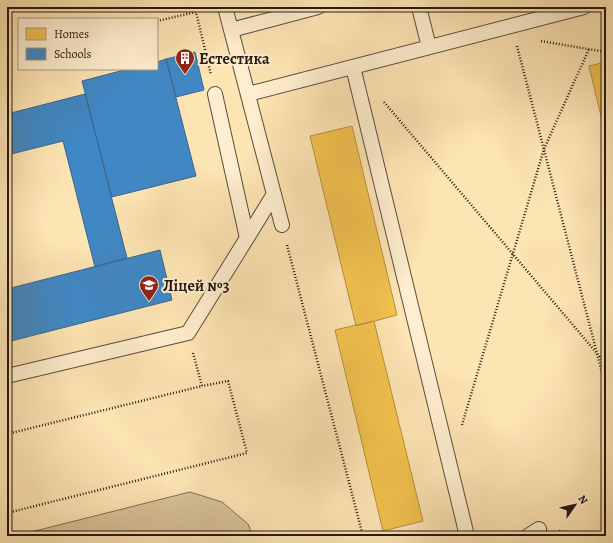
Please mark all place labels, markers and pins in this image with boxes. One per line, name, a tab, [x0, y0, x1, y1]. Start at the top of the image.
building icon: Естестика	[174, 47, 196, 75]
place label: Естестика	[199, 48, 270, 70]
school or university icon: Ліцей №3	[138, 274, 160, 302]
place label: Ліцей №3	[163, 275, 230, 297]

